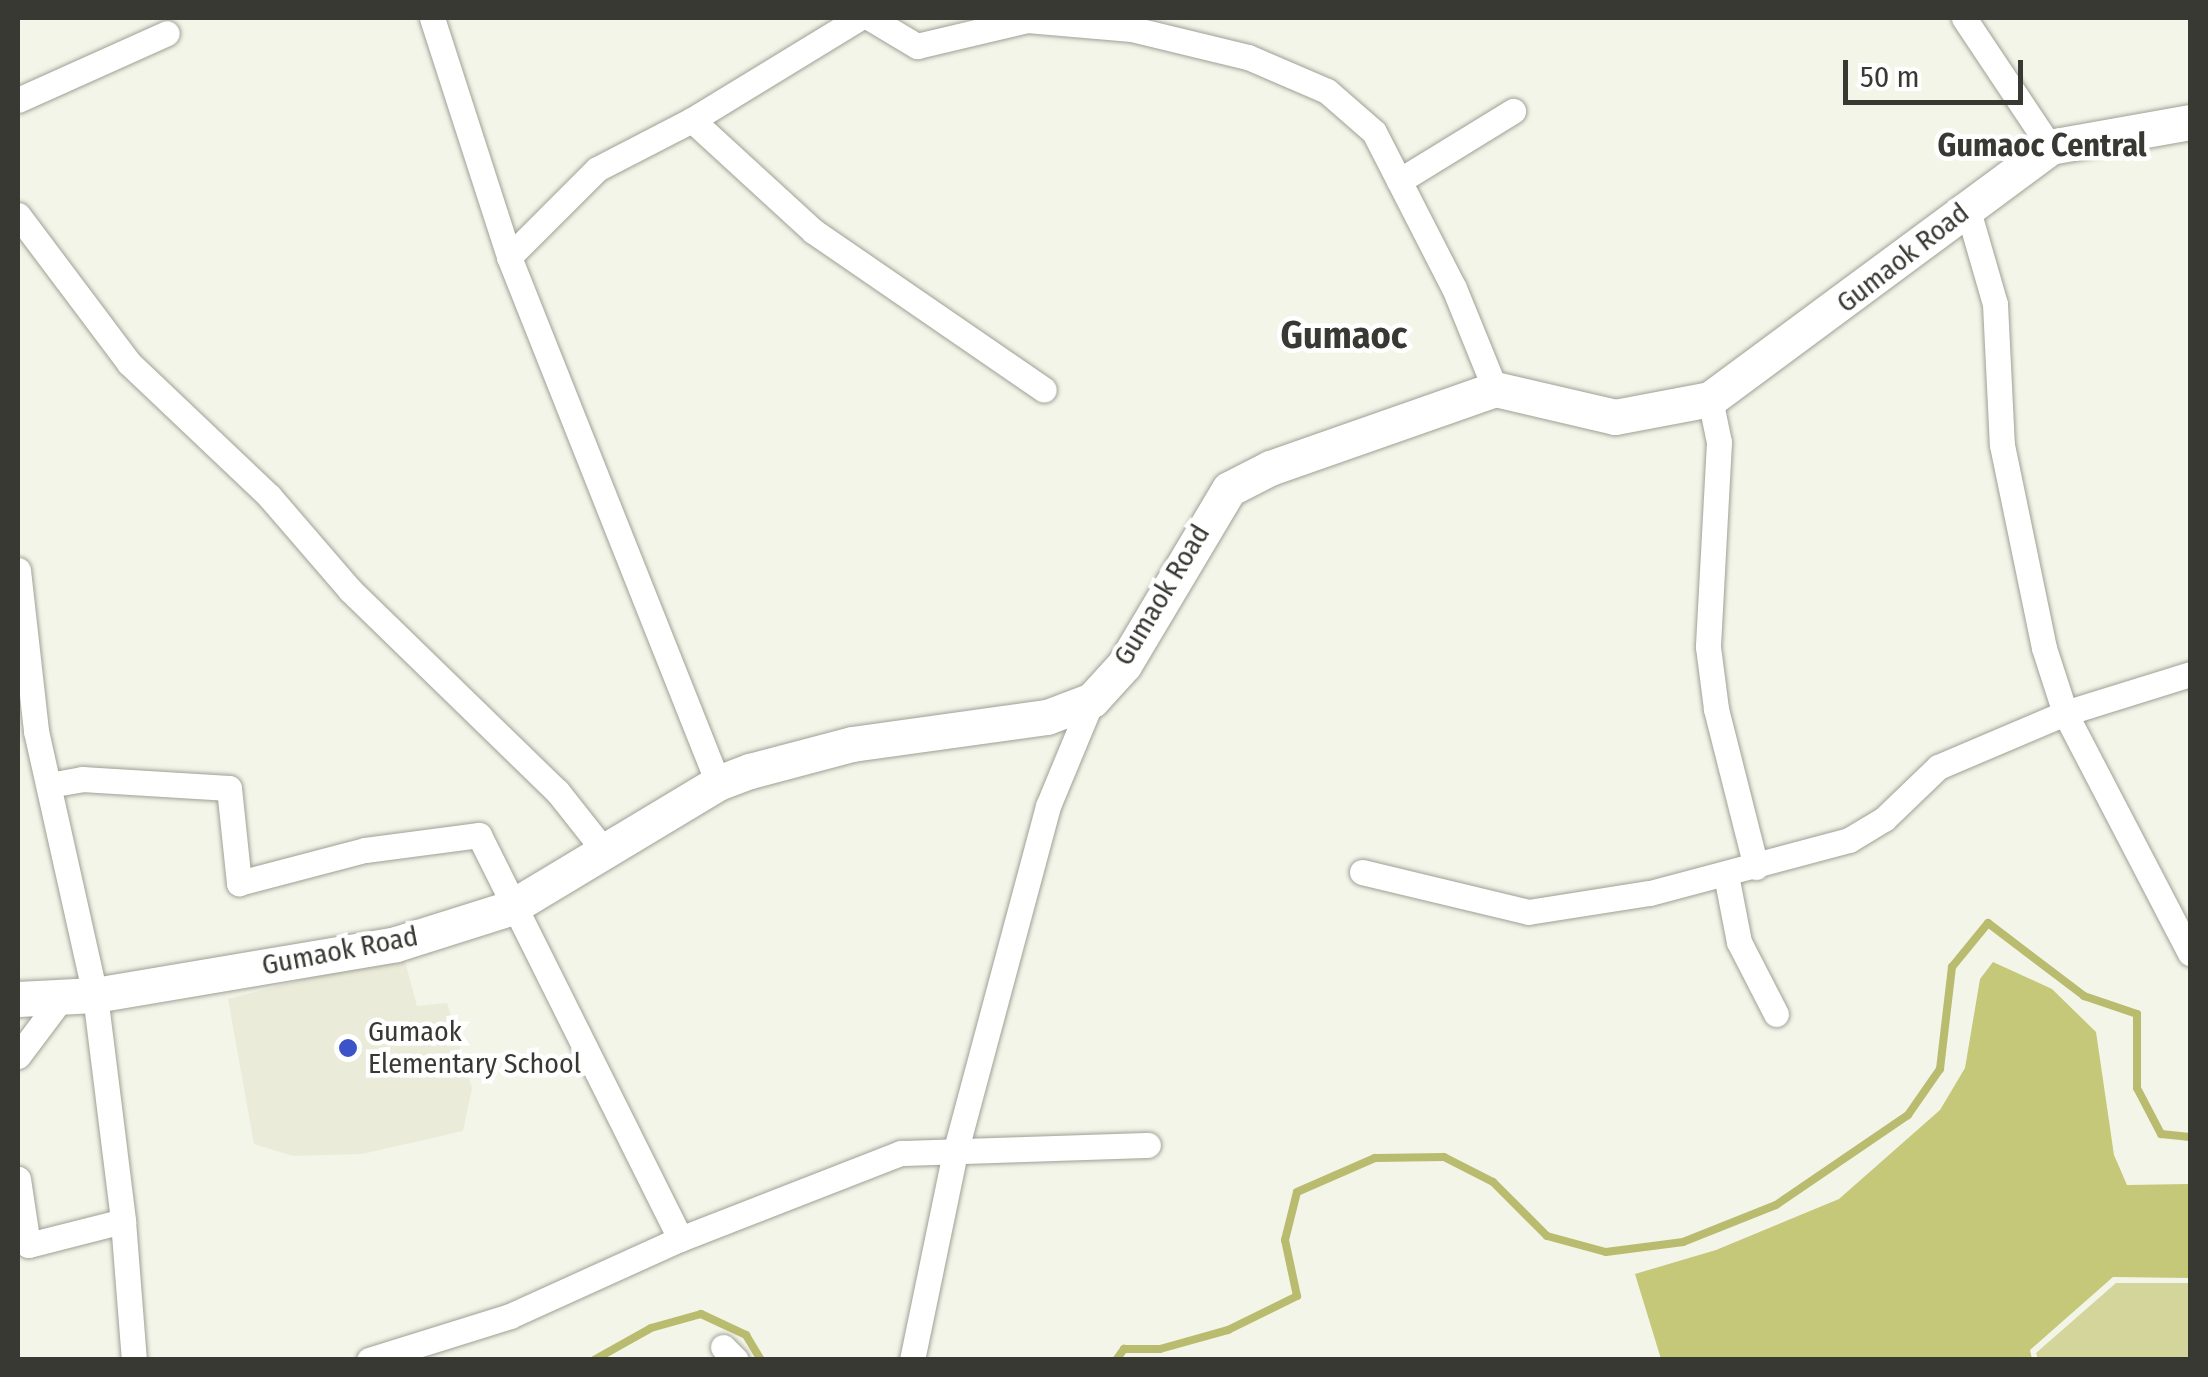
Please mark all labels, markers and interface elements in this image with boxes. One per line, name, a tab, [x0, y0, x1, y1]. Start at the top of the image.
scale bar	[1848, 40, 2028, 102]
text: 50 m	[1860, 59, 1920, 95]
district label: Gumaoc Central	[1938, 126, 2146, 164]
street label: Gumaok Road	[1830, 196, 1976, 320]
district label: Gumaoc	[1281, 313, 1407, 359]
street label: Gumaok Road	[1107, 518, 1217, 672]
street label: Gumaok Road	[259, 919, 421, 983]
place label: Gumaok Elementary School	[368, 1015, 581, 1081]
marker: Gumaok Elementary School	[337, 1037, 359, 1059]

